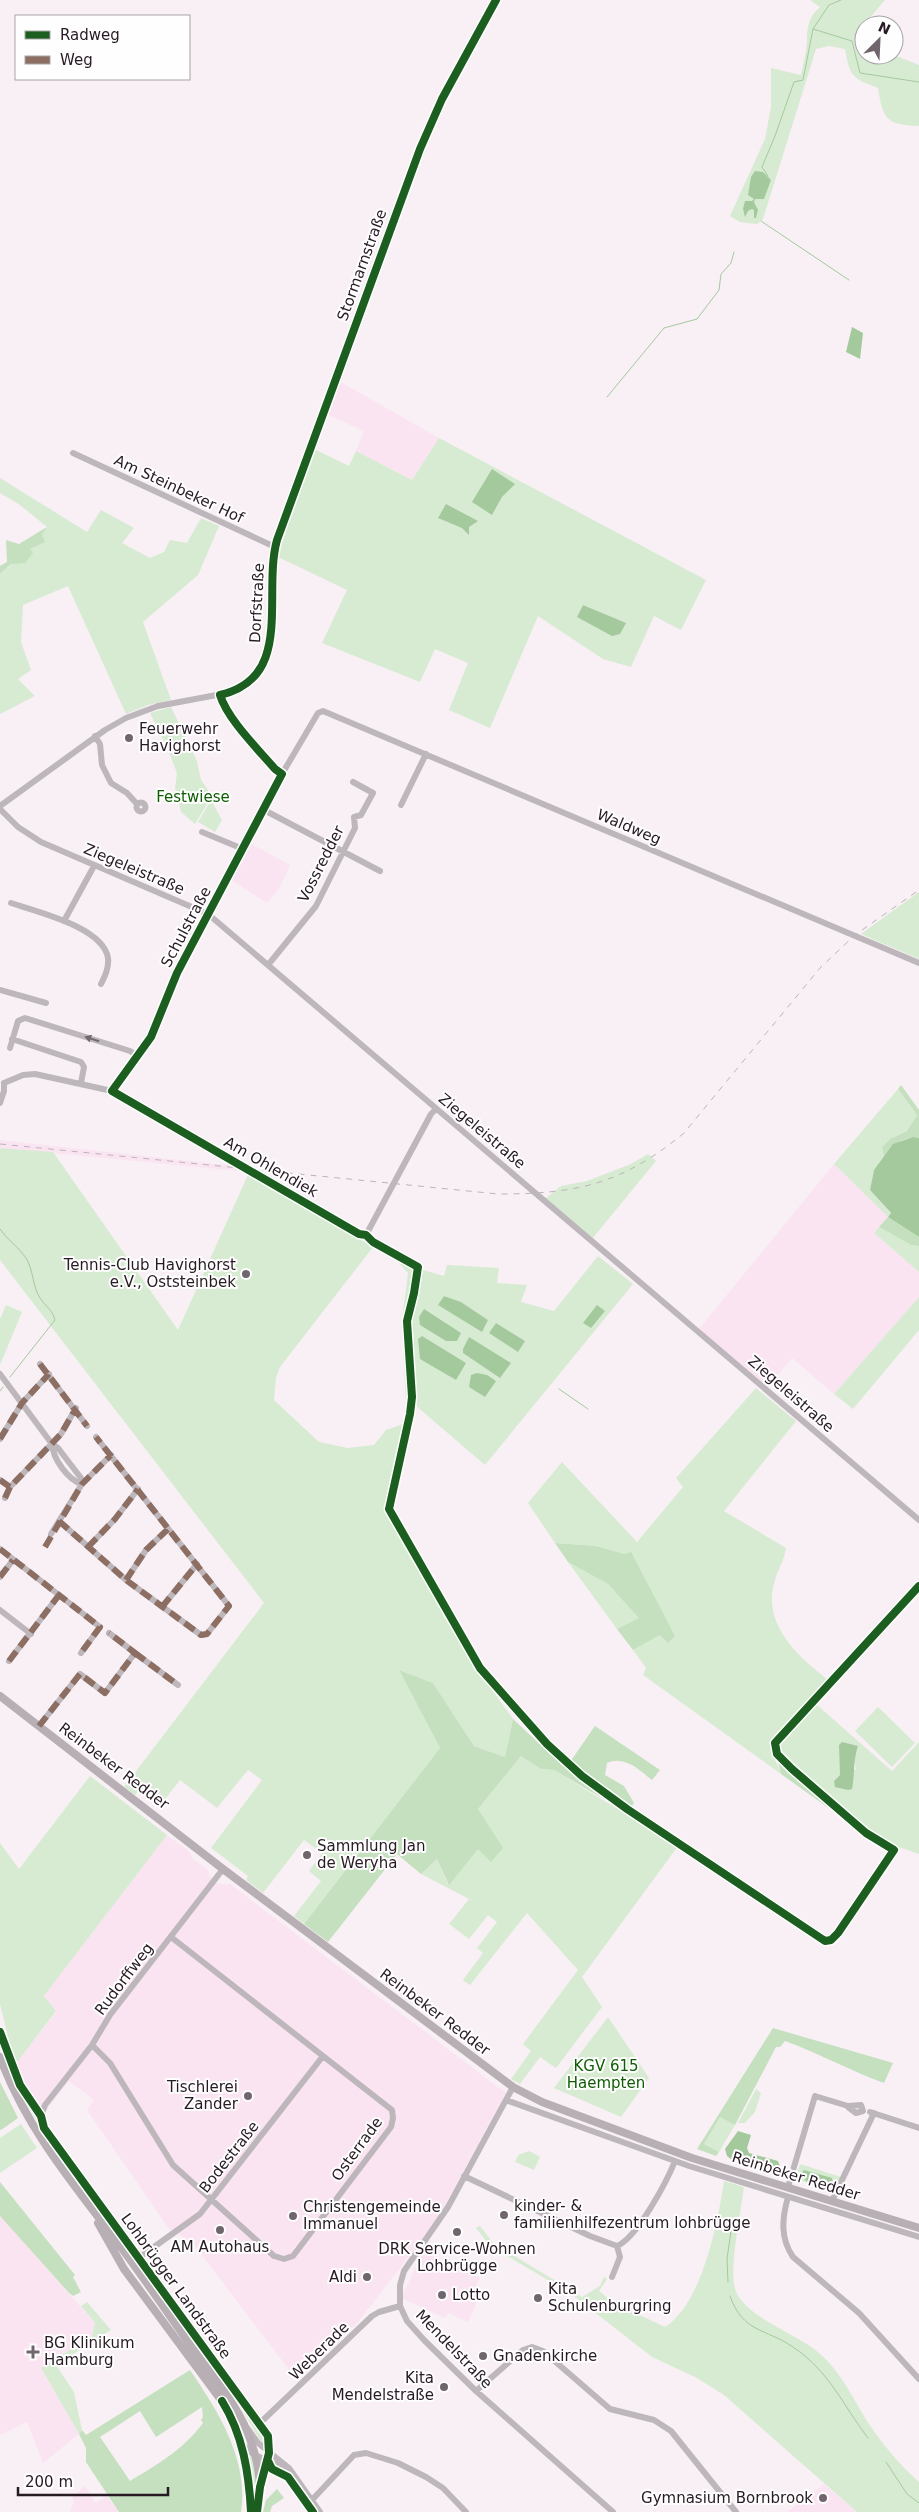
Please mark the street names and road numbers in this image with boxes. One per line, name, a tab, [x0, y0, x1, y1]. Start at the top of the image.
street label: Stormarnstraße	[333, 207, 391, 323]
street label: Am Steinbeker Hof	[111, 451, 247, 527]
street label: Dorfstraße	[246, 563, 268, 643]
street label: Waldweg	[594, 805, 664, 849]
street label: Vossredder	[294, 822, 348, 905]
street label: Ziegeleistraße	[81, 840, 187, 898]
street label: Schulstraße	[157, 884, 215, 970]
street label: Ziegeleistraße	[435, 1089, 529, 1173]
street label: Am Ohlendiek	[221, 1133, 321, 1201]
street label: Ziegeleistraße	[744, 1352, 838, 1436]
street label: Reinbeker Redder	[55, 1719, 173, 1814]
street label: Rudorffweg	[91, 1939, 157, 2019]
street label: Reinbeker Redder	[376, 1965, 494, 2060]
street label: Osterrade	[328, 2113, 386, 2185]
street label: Bodestraße	[195, 2118, 263, 2196]
street label: Reinbeker Redder	[730, 2148, 863, 2204]
street label: Lohbrügger Landstraße	[117, 2210, 235, 2362]
street label: Mendelstraße	[412, 2306, 496, 2392]
street label: Weberade	[285, 2318, 353, 2384]

